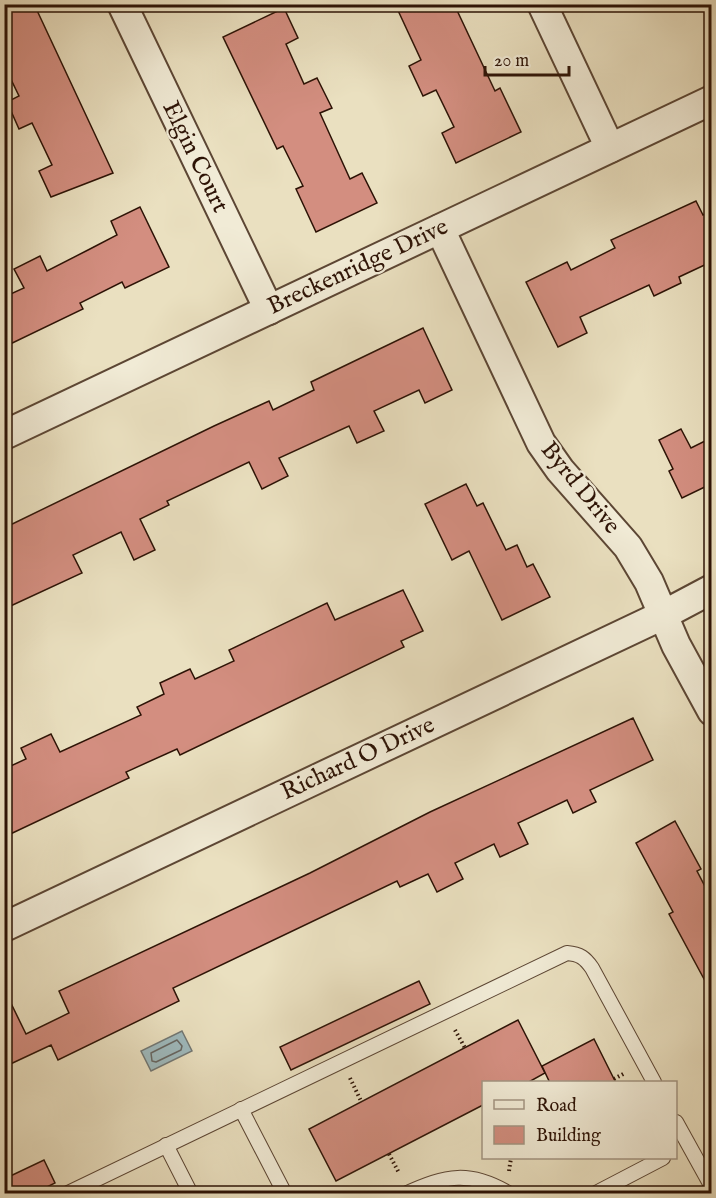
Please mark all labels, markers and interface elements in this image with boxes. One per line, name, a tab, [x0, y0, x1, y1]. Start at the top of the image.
scale bar	[485, 39, 569, 77]
text: 20 m	[494, 50, 529, 73]
street label: Elgin Court	[155, 96, 235, 218]
street label: Breckenridge Drive	[263, 212, 453, 322]
street label: Byrd Drive	[533, 435, 627, 541]
street label: Richard O Drive	[276, 710, 440, 808]
legend	[482, 1081, 677, 1159]
text: Road	[536, 1095, 577, 1118]
text: Building	[536, 1125, 601, 1148]

